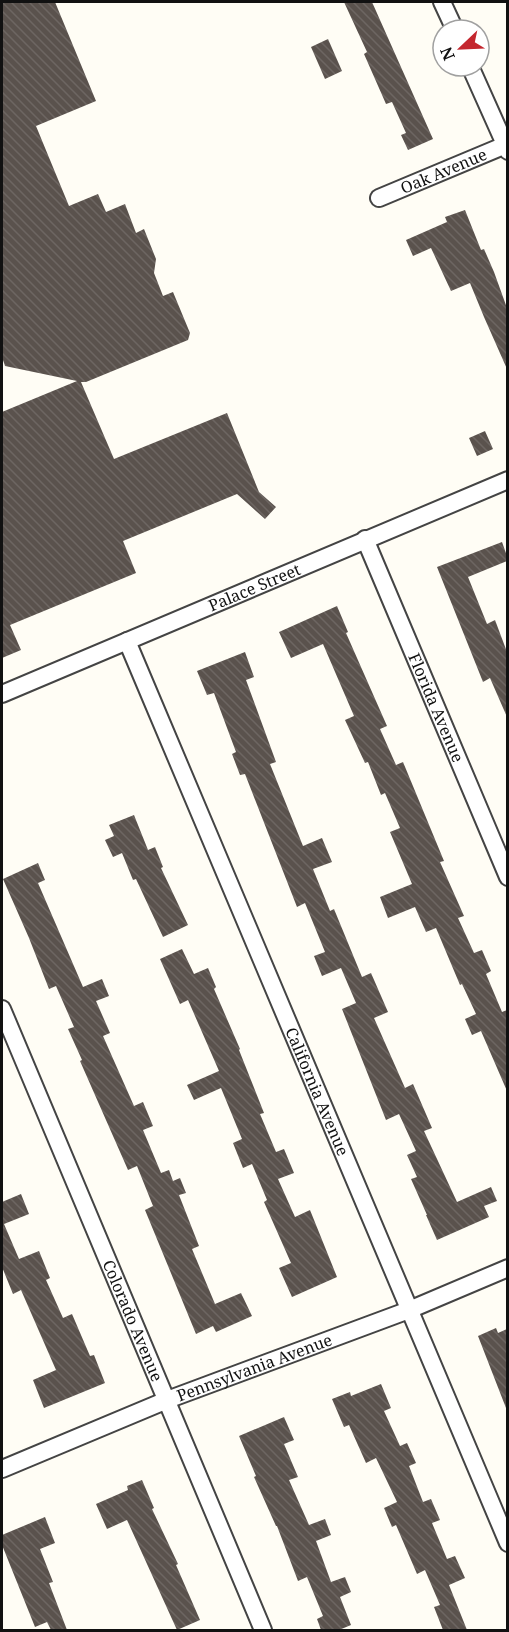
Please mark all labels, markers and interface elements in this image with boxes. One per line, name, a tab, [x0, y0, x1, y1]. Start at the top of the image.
north arrow	[431, 18, 491, 78]
text: N	[434, 43, 460, 64]
street label: Oak Avenue	[397, 143, 490, 199]
street label: Palace Street	[205, 558, 304, 616]
street label: Florida Avenue	[403, 650, 469, 765]
street label: California Avenue	[280, 1024, 354, 1159]
street label: Colorado Avenue	[98, 1256, 168, 1385]
street label: Pennsylvania Avenue	[173, 1329, 335, 1406]

